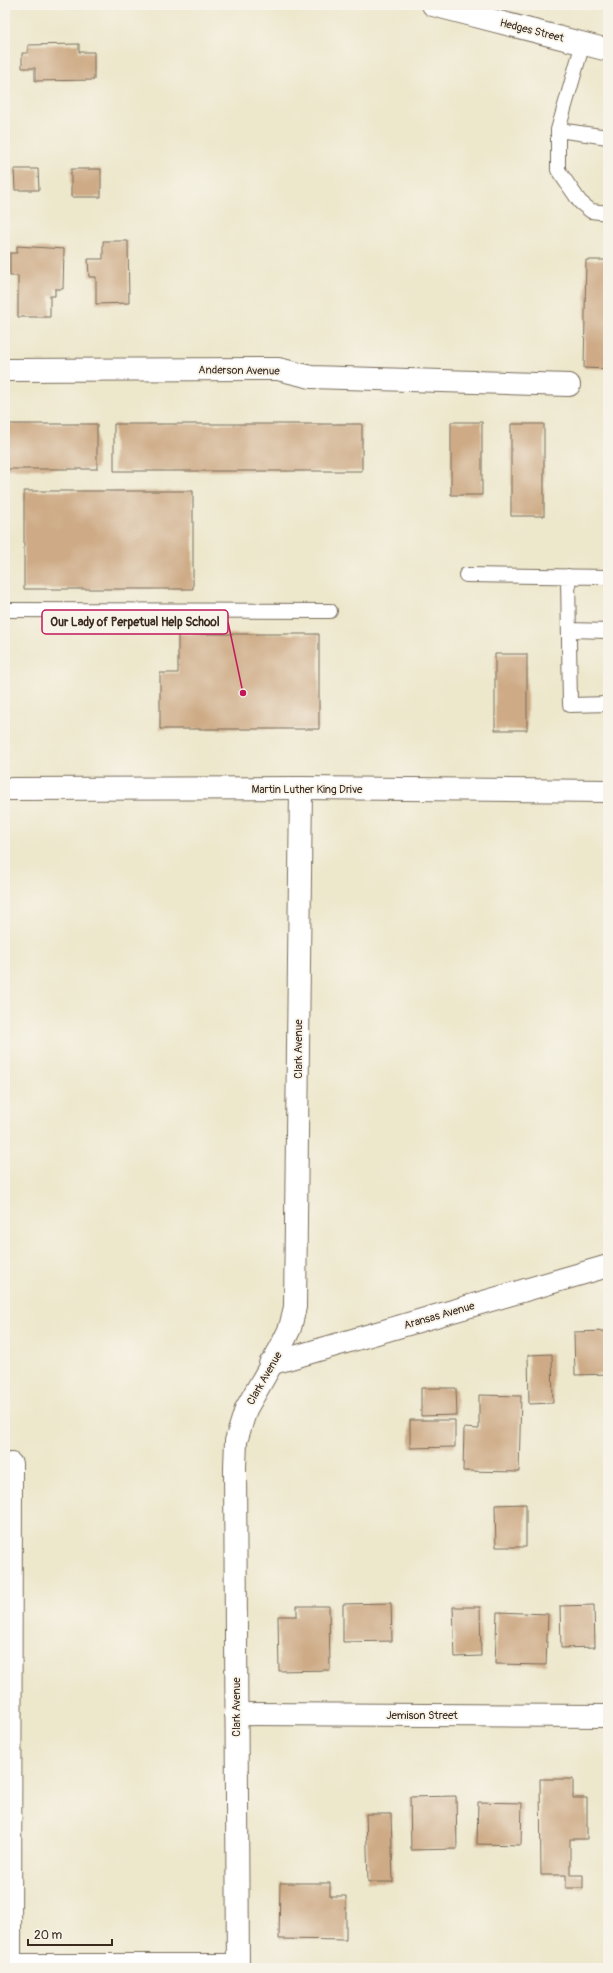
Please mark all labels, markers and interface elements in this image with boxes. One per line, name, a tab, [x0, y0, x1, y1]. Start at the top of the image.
street label: Hedges Street	[499, 16, 566, 45]
street label: Anderson Avenue	[198, 363, 280, 378]
callout: Our Lady of Perpetual Help School	[42, 610, 228, 634]
text: Our Lady of Perpetual Help School	[50, 615, 220, 630]
street label: Martin Luther King Drive	[251, 783, 363, 796]
street label: Clark Avenue	[292, 1019, 305, 1079]
street label: Aransas Avenue	[402, 1299, 477, 1332]
street label: Clark Avenue	[244, 1349, 285, 1407]
street label: Clark Avenue	[230, 1677, 243, 1737]
street label: Jemison Street	[386, 1709, 458, 1722]
scale bar	[28, 1921, 112, 1947]
text: 20 m	[34, 1928, 63, 1943]

